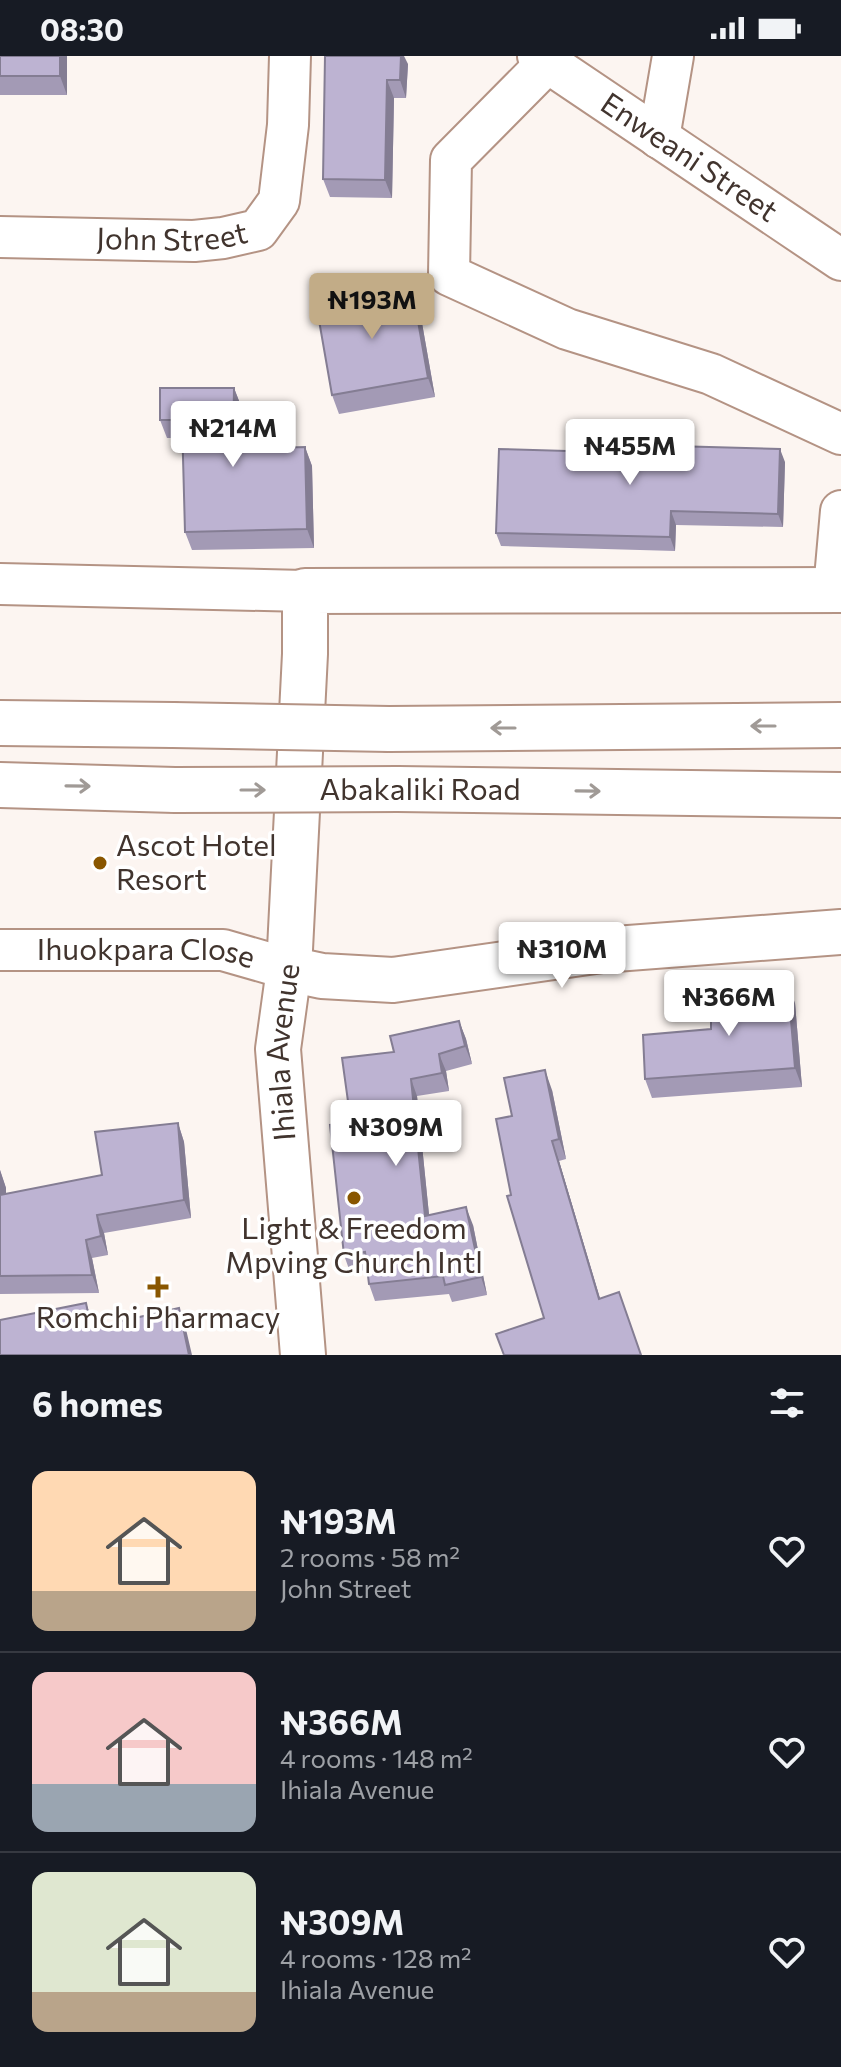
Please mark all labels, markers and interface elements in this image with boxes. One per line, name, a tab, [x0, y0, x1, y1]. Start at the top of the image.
text: 08:30	[40, 10, 124, 47]
street label: Enweani Street	[595, 83, 786, 228]
street label: John Street	[96, 212, 251, 257]
pin: ₦193M	[316, 273, 428, 341]
text: ₦193M	[327, 283, 417, 314]
pin: ₦214M	[177, 401, 289, 469]
text: ₦214M	[189, 411, 277, 442]
pin: ₦455M	[574, 419, 686, 487]
text: ₦455M	[584, 429, 676, 460]
one-way arrow	[750, 718, 777, 734]
one-way arrow	[490, 720, 517, 736]
street label: Abakaliki Road	[319, 769, 521, 806]
one-way arrow	[64, 779, 91, 794]
one-way arrow	[239, 782, 266, 798]
one-way arrow	[574, 783, 601, 799]
place label: Ascot Hotel Resort	[116, 825, 277, 896]
marker: Ascot Hotel Resort	[91, 854, 109, 872]
pin: ₦310M	[506, 922, 618, 990]
street label: Ihuokpara Close	[37, 929, 260, 974]
text: ₦310M	[517, 932, 607, 963]
street label: Ihiala Avenue	[257, 961, 306, 1142]
pin: ₦366M	[673, 970, 785, 1038]
text: ₦366M	[682, 980, 776, 1011]
pin: ₦309M	[340, 1100, 452, 1168]
text: ₦309M	[348, 1110, 444, 1141]
marker: Light & Freedom Mpving Church Intl	[345, 1189, 363, 1207]
place label: Light & Freedom Mpving Church Intl	[225, 1208, 483, 1279]
marker: Romchi Pharmacy	[149, 1278, 167, 1296]
place label: Romchi Pharmacy	[36, 1297, 280, 1334]
icon: filters	[765, 1381, 809, 1425]
text: 6 homes	[32, 1382, 163, 1424]
text: ₦193M	[280, 1499, 397, 1541]
icon: home	[96, 1503, 192, 1599]
icon: heart	[765, 1529, 809, 1573]
text: 2 rooms · 58 m²	[280, 1541, 460, 1572]
text: John Street	[280, 1572, 411, 1603]
text: ₦366M	[280, 1700, 403, 1742]
icon: home	[96, 1704, 192, 1800]
icon: heart	[765, 1730, 809, 1774]
text: 4 rooms · 148 m²	[280, 1742, 473, 1773]
text: Ihiala Avenue	[280, 1773, 434, 1804]
text: ₦309M	[280, 1900, 404, 1942]
icon: home	[96, 1904, 192, 2000]
icon: heart	[765, 1930, 809, 1974]
text: 4 rooms · 128 m²	[280, 1942, 472, 1973]
text: Ihiala Avenue	[280, 1973, 434, 2004]

